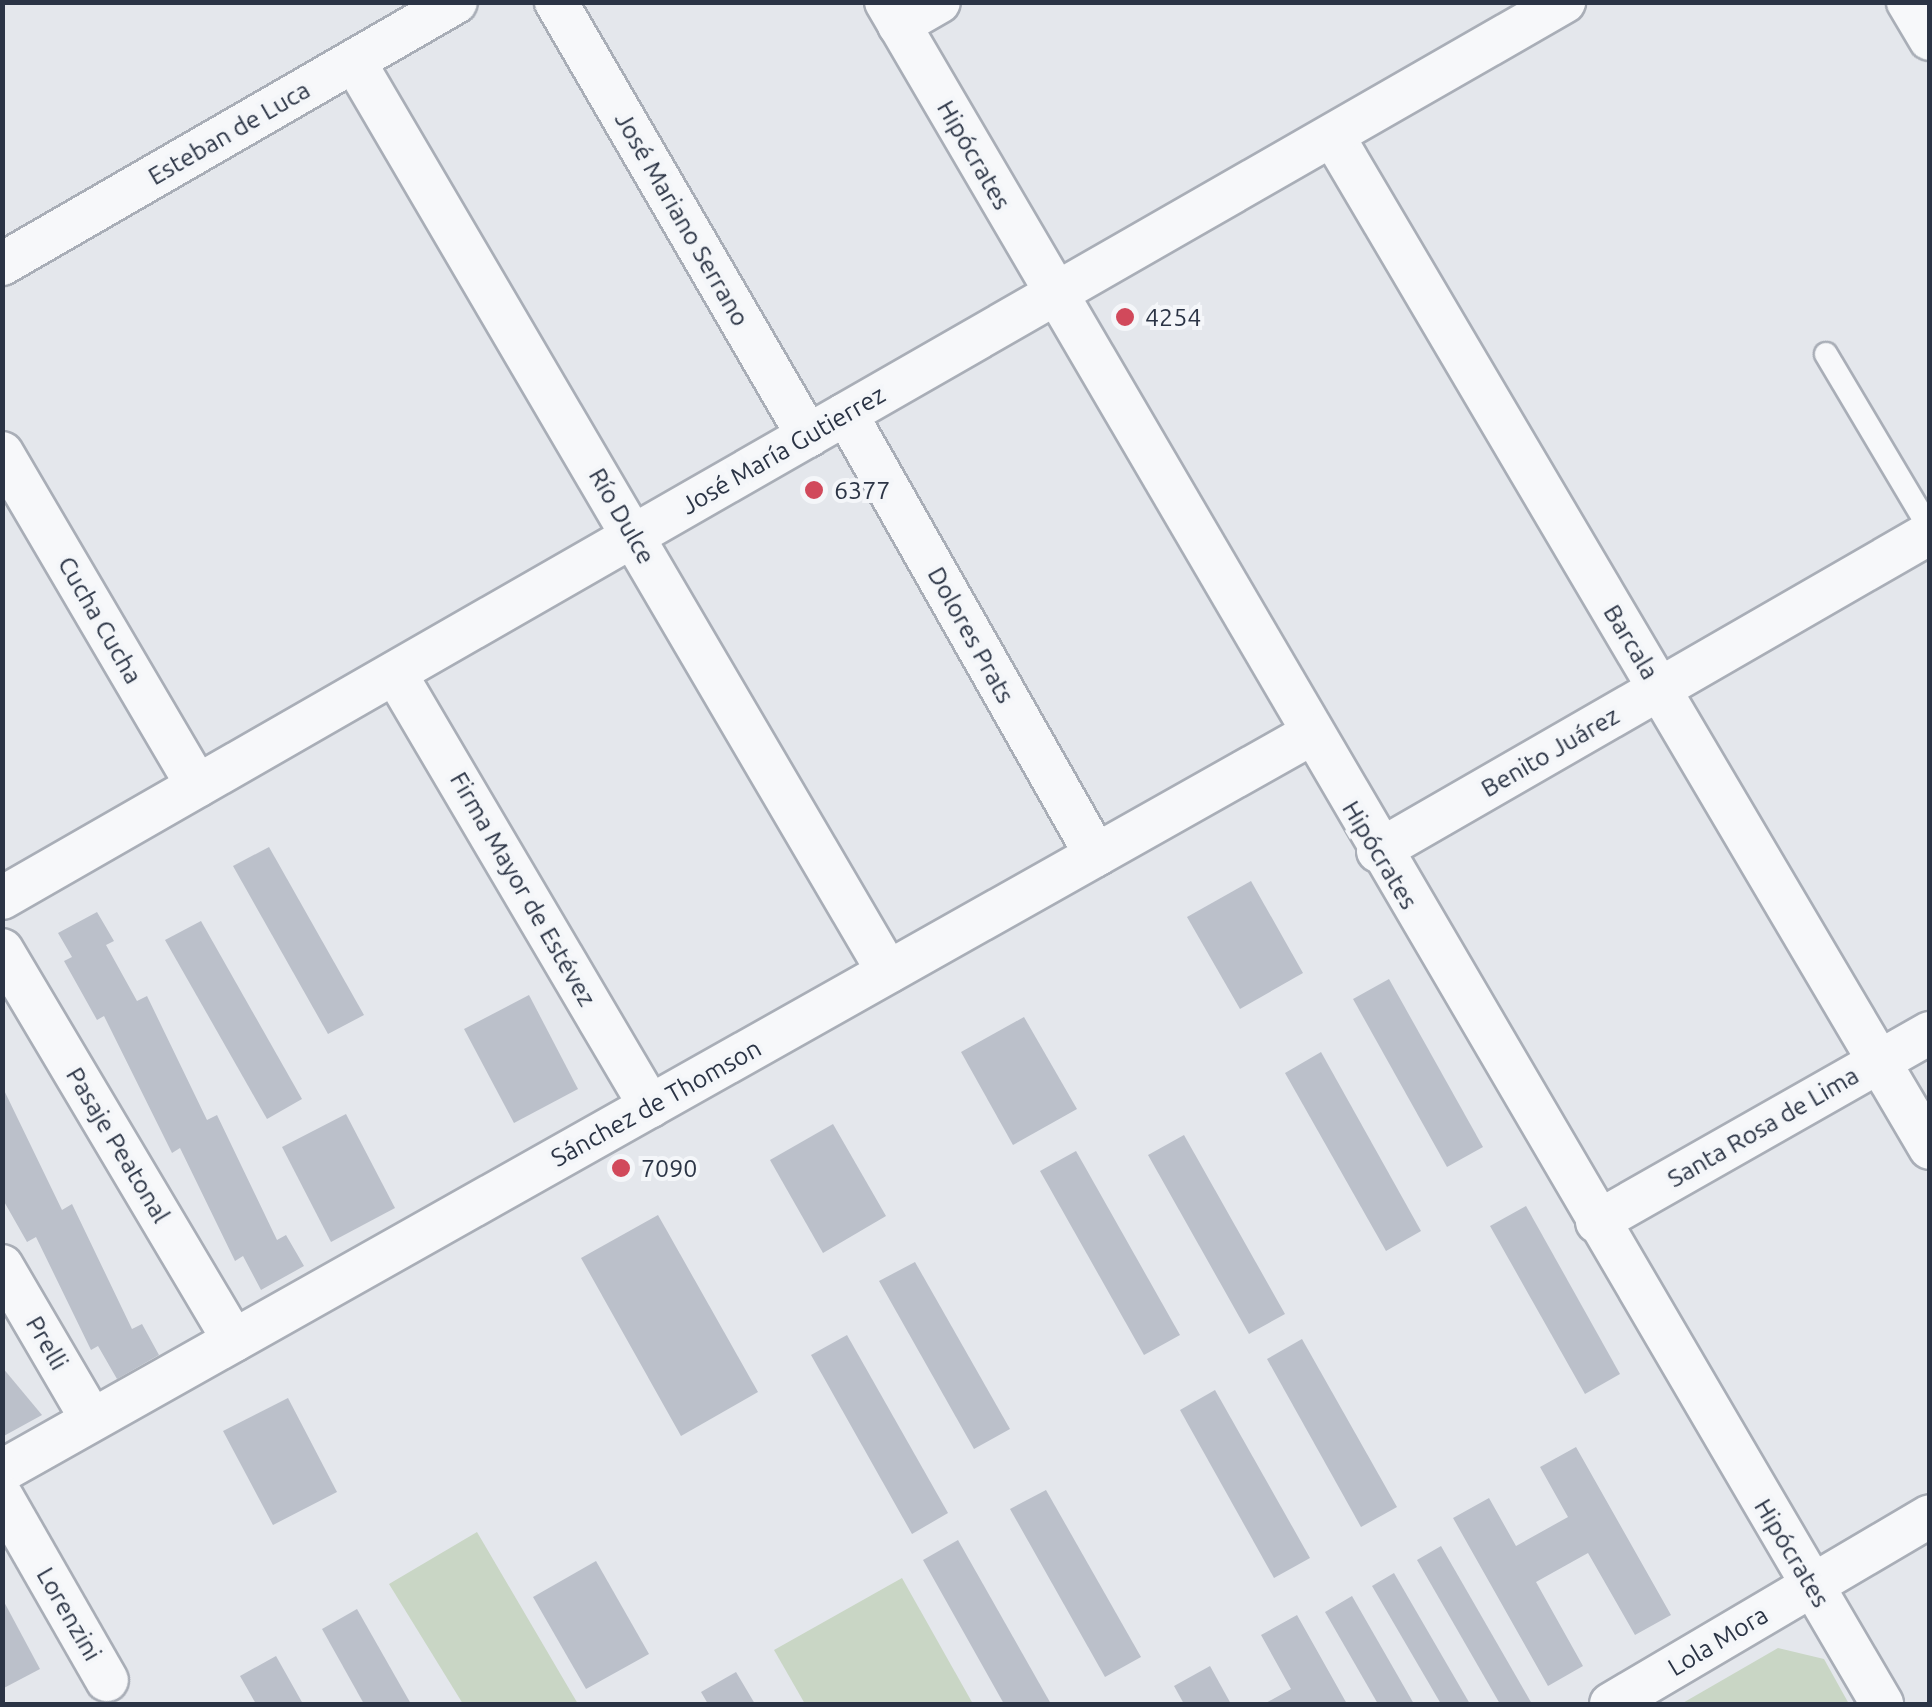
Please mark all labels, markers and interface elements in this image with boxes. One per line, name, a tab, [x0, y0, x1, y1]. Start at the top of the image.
street label: Esteban de Luca	[143, 75, 315, 191]
street label: Hipócrates	[931, 95, 1017, 215]
street label: José Mariano Serrano	[608, 107, 756, 331]
place label: 4254	[1145, 302, 1201, 332]
marker: 4254	[1114, 306, 1136, 328]
street label: José María Gutierrez	[676, 379, 890, 521]
street label: Río Dulce	[583, 463, 661, 569]
place label: 6377	[834, 475, 890, 505]
marker: 6377	[803, 479, 825, 501]
street label: Cucha Cucha	[52, 551, 148, 689]
street label: Dolores Prats	[921, 562, 1021, 708]
street label: Barcala	[1597, 599, 1665, 685]
street label: Benito Juárez	[1476, 700, 1624, 804]
street label: Firma Mayor de Estévez	[444, 767, 602, 1011]
street label: Hipócrates	[1336, 795, 1424, 915]
street label: Sánchez de Thomson	[546, 1033, 766, 1173]
street label: Santa Rosa de Lima	[1662, 1060, 1864, 1194]
street label: Pasaje Peatonal	[60, 1062, 176, 1228]
place label: 7090	[641, 1153, 697, 1183]
marker: 7090	[610, 1157, 632, 1179]
street label: Prelli	[20, 1311, 74, 1375]
street label: Hipócrates	[1748, 1493, 1836, 1613]
street label: Lorenzini	[30, 1562, 108, 1666]
street label: Lola Mora	[1663, 1600, 1773, 1682]

